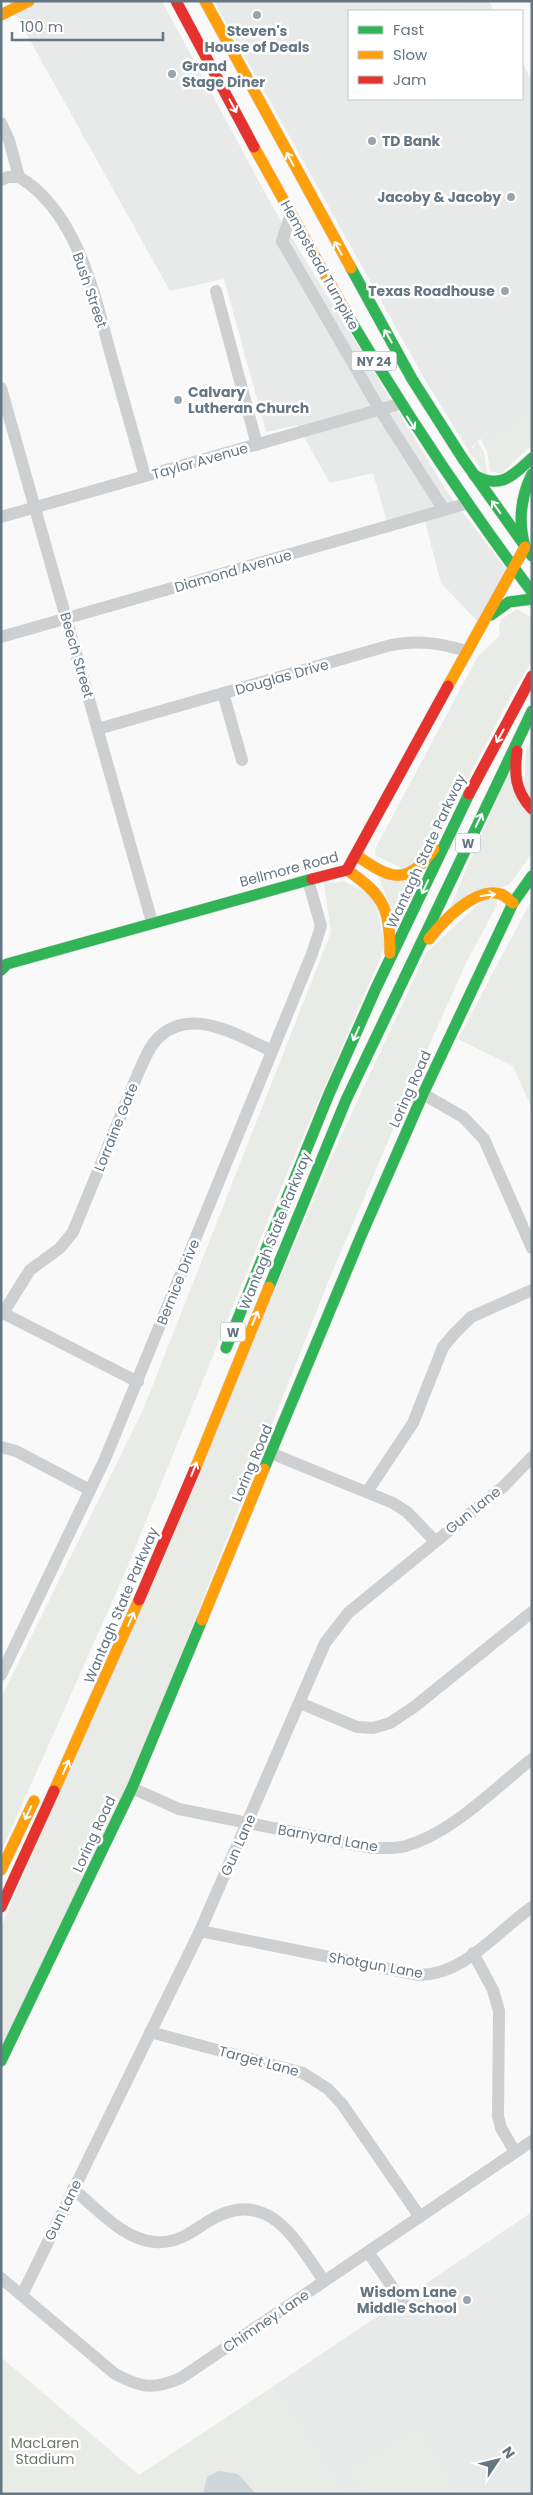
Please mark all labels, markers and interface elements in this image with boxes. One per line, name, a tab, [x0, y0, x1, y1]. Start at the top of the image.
marker: Steven's House of Deals	[251, 9, 263, 21]
scale bar	[12, 10, 164, 42]
legend	[348, 10, 523, 100]
text: 100 m	[20, 16, 63, 37]
text: Fast	[393, 19, 424, 40]
place label: Steven's House of Deals	[204, 21, 310, 57]
text: Slow	[393, 44, 428, 65]
place label: Grand Stage Diner	[182, 56, 265, 92]
marker: Grand Stage Diner	[166, 68, 178, 80]
text: Jam	[393, 69, 427, 90]
one-way arrow	[228, 98, 238, 113]
place label: TD Bank	[382, 131, 441, 151]
marker: TD Bank	[366, 135, 378, 147]
one-way arrow	[285, 151, 295, 166]
place label: Jacoby & Jacoby	[377, 187, 501, 207]
marker: Jacoby & Jacoby	[505, 191, 517, 203]
street label: Hempstead Turnpike	[276, 197, 364, 334]
one-way arrow	[333, 241, 343, 255]
street label: Bush Street	[68, 250, 112, 330]
place label: Texas Roadhouse	[368, 281, 495, 301]
marker: Texas Roadhouse	[499, 285, 511, 297]
one-way arrow	[383, 330, 393, 344]
road number: NY 24	[352, 352, 396, 371]
place label: Calvary Lutheran Church	[188, 382, 309, 418]
marker: Calvary Lutheran Church	[172, 394, 184, 406]
one-way arrow	[407, 415, 417, 429]
street label: Taylor Avenue	[150, 438, 251, 484]
one-way arrow	[491, 500, 501, 514]
street label: Diamond Avenue	[172, 545, 294, 597]
street label: Beech Street	[55, 610, 99, 700]
street label: Douglas Drive	[233, 654, 331, 700]
one-way arrow	[495, 729, 505, 744]
street label: Wantagh State Parkway	[381, 771, 471, 931]
one-way arrow	[474, 813, 484, 828]
road number: W	[456, 834, 480, 852]
street label: Bellmore Road	[237, 846, 341, 892]
one-way arrow	[420, 879, 429, 894]
one-way arrow	[479, 890, 495, 900]
one-way arrow	[350, 1026, 360, 1041]
street label: Loring Road	[384, 1047, 436, 1131]
street label: Lorraine Gate	[89, 1079, 143, 1174]
street label: Wantagh State Parkway	[234, 1149, 316, 1313]
street label: Bernice Drive	[152, 1236, 204, 1328]
one-way arrow	[251, 1311, 261, 1326]
road number: W	[220, 1322, 246, 1341]
street label: Loring Road	[227, 1421, 277, 1505]
one-way arrow	[190, 1462, 199, 1477]
street label: Gun Lane	[441, 1481, 505, 1538]
street label: Wantagh State Parkway	[79, 1524, 163, 1686]
one-way arrow	[127, 1612, 137, 1627]
one-way arrow	[61, 1760, 71, 1775]
street label: Loring Road	[68, 1793, 120, 1875]
one-way arrow	[23, 1805, 33, 1820]
street label: Gun Lane	[216, 1811, 261, 1879]
street label: Barnyard Lane	[276, 1819, 380, 1857]
street label: Shotgun Lane	[327, 1947, 425, 1983]
street label: Target Lane	[217, 2041, 302, 2081]
street label: Gun Lane	[40, 2176, 87, 2244]
place label: Wisdom Lane Middle School	[357, 2282, 457, 2318]
street label: Chimney Lane	[219, 2285, 313, 2357]
marker: Wisdom Lane Middle School	[461, 2294, 473, 2306]
park label: MacLaren Stadium	[11, 2433, 79, 2469]
north arrow	[473, 2435, 523, 2485]
text: N	[497, 2442, 520, 2463]

